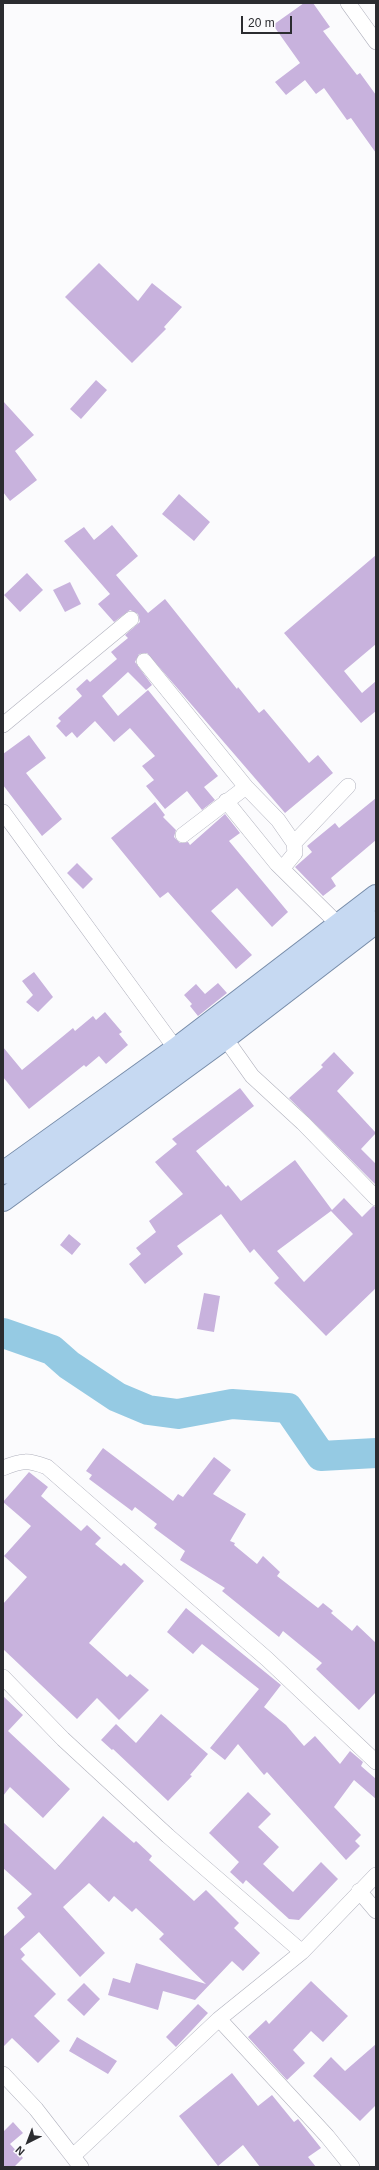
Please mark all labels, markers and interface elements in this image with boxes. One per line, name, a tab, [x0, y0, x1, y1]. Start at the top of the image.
scale bar	[243, 8, 294, 34]
text: 20 m	[248, 16, 275, 30]
north arrow	[8, 2122, 48, 2162]
text: N	[13, 2144, 27, 2158]

